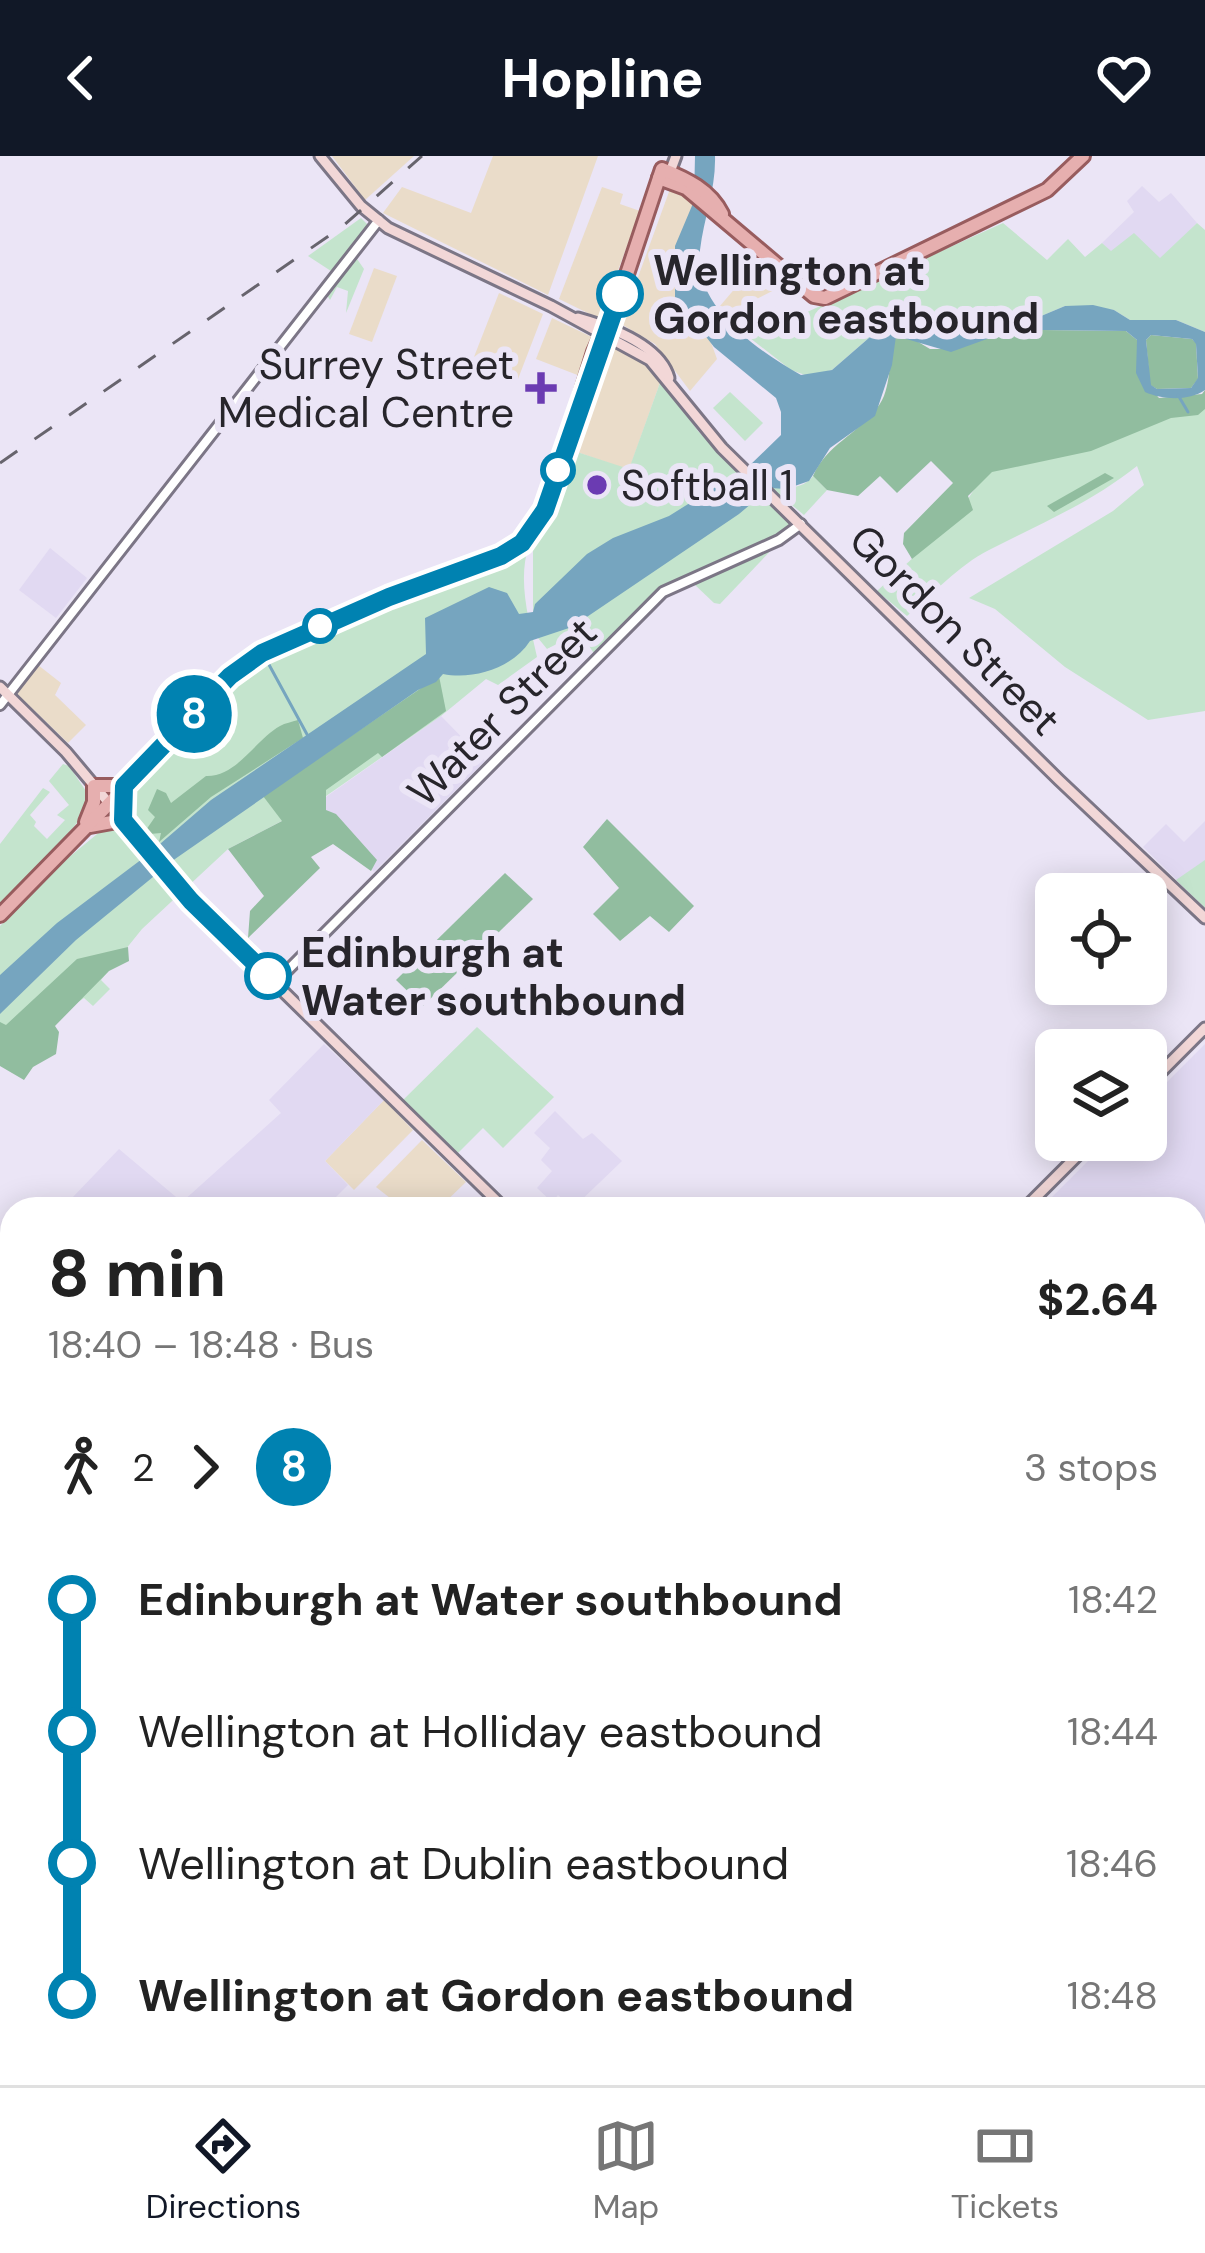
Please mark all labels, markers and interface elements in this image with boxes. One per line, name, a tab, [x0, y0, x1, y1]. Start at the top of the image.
text: Hopline	[502, 43, 703, 114]
icon: back	[48, 45, 114, 111]
icon: heart	[1091, 45, 1157, 111]
place label: Wellington at Gordon eastbound	[653, 243, 1039, 346]
marker: Wellington at Gordon eastbound	[598, 272, 642, 316]
place label: Surrey Street Medical Centre	[218, 337, 514, 440]
marker: Surrey Street Medical Centre	[525, 372, 557, 404]
unlabelled marker	[542, 454, 574, 486]
place label: Softball 1	[621, 458, 793, 513]
marker: Softball 1	[584, 472, 610, 498]
street label: Gordon Street	[838, 513, 1072, 747]
street label: Water Street	[395, 605, 609, 819]
unlabelled marker	[304, 610, 336, 642]
line badge: 8	[155, 675, 233, 753]
text: 8	[181, 686, 207, 741]
map controls	[1035, 873, 1167, 1161]
button: locate	[1035, 873, 1167, 1005]
place label: Edinburgh at Water southbound	[301, 925, 686, 1028]
marker: Edinburgh at Water southbound	[246, 954, 290, 998]
button: layers	[1035, 1029, 1167, 1161]
text: 8 min	[48, 1231, 226, 1316]
text: $2.64	[1037, 1270, 1158, 1329]
text: 18:40 – 18:48 · Bus	[48, 1319, 374, 1370]
icon: walk	[48, 1434, 114, 1500]
icon: forward	[172, 1434, 238, 1500]
text: 8	[280, 1439, 307, 1494]
text: 2	[132, 1442, 154, 1493]
text: 3 stops	[1024, 1442, 1158, 1493]
text: Edinburgh at Water southbound	[138, 1570, 843, 1629]
text: 18:42	[1068, 1574, 1158, 1625]
text: Wellington at Holliday eastbound	[138, 1702, 823, 1761]
text: 18:44	[1067, 1706, 1158, 1757]
text: Wellington at Dublin eastbound	[138, 1834, 789, 1893]
text: 18:46	[1066, 1838, 1158, 1889]
text: Wellington at Gordon eastbound	[138, 1966, 854, 2025]
text: 18:48	[1067, 1970, 1158, 2021]
tab: Directions	[146, 2113, 301, 2228]
tab: Map	[593, 2113, 659, 2228]
tab: Tickets	[951, 2113, 1059, 2228]

